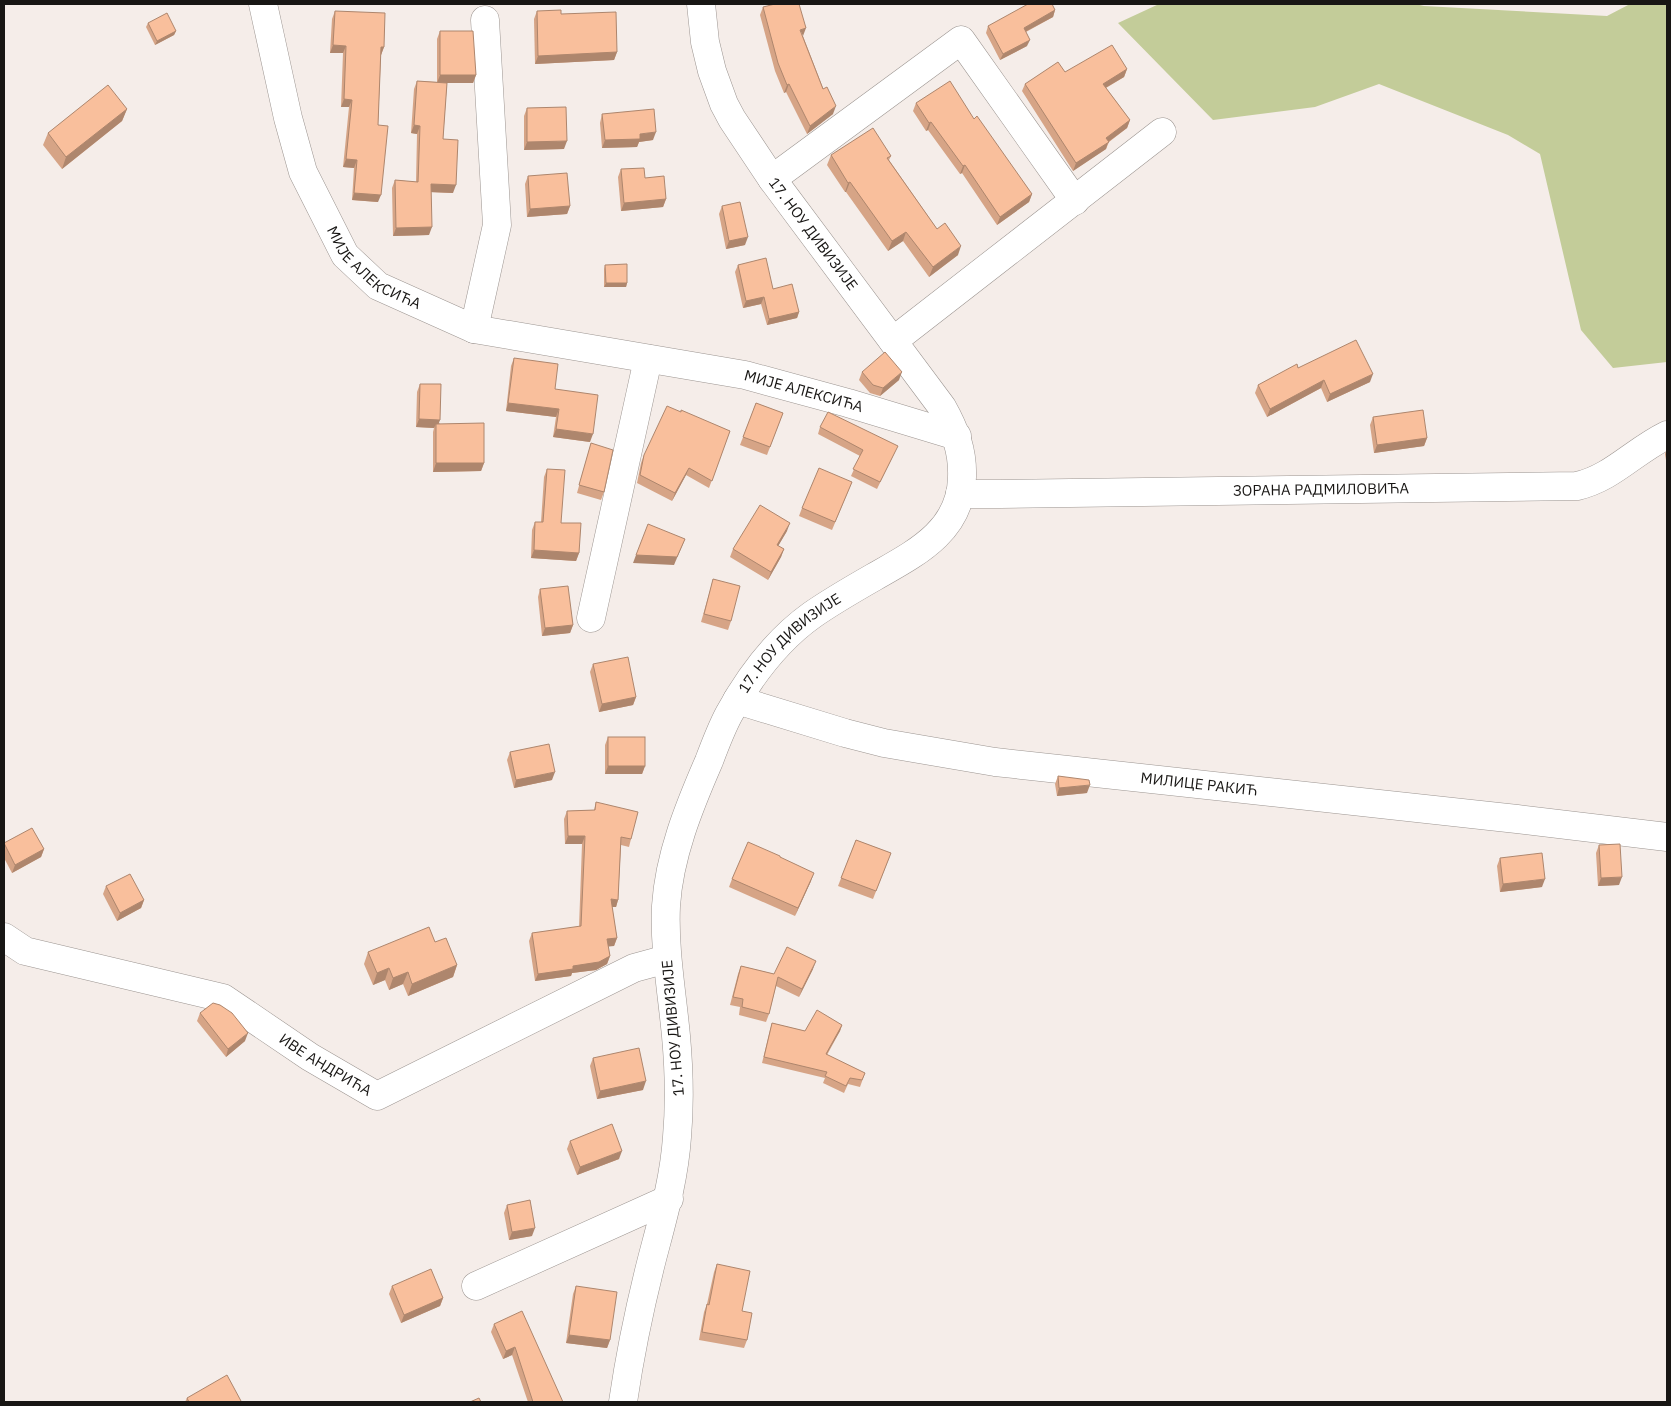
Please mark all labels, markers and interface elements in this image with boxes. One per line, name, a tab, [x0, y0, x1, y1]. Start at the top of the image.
street label: 17. НОУ ДИВИЗИЈЕ	[765, 173, 862, 294]
street label: МИЈЕ АЛЕКСИЋА	[323, 223, 425, 313]
street label: МИЈЕ АЛЕКСИЋА	[742, 365, 866, 416]
street label: ЗОРАНА РАДМИЛОВИЋА	[1233, 478, 1410, 500]
street label: 17. НОУ ДИВИЗИЈЕ	[734, 589, 844, 696]
street label: МИЛИЦЕ РАКИЋ	[1140, 768, 1259, 800]
street label: 17. НОУ ДИВИЗИЈЕ	[657, 959, 688, 1097]
street label: ИВЕ АНДРИЋА	[276, 1029, 376, 1100]

